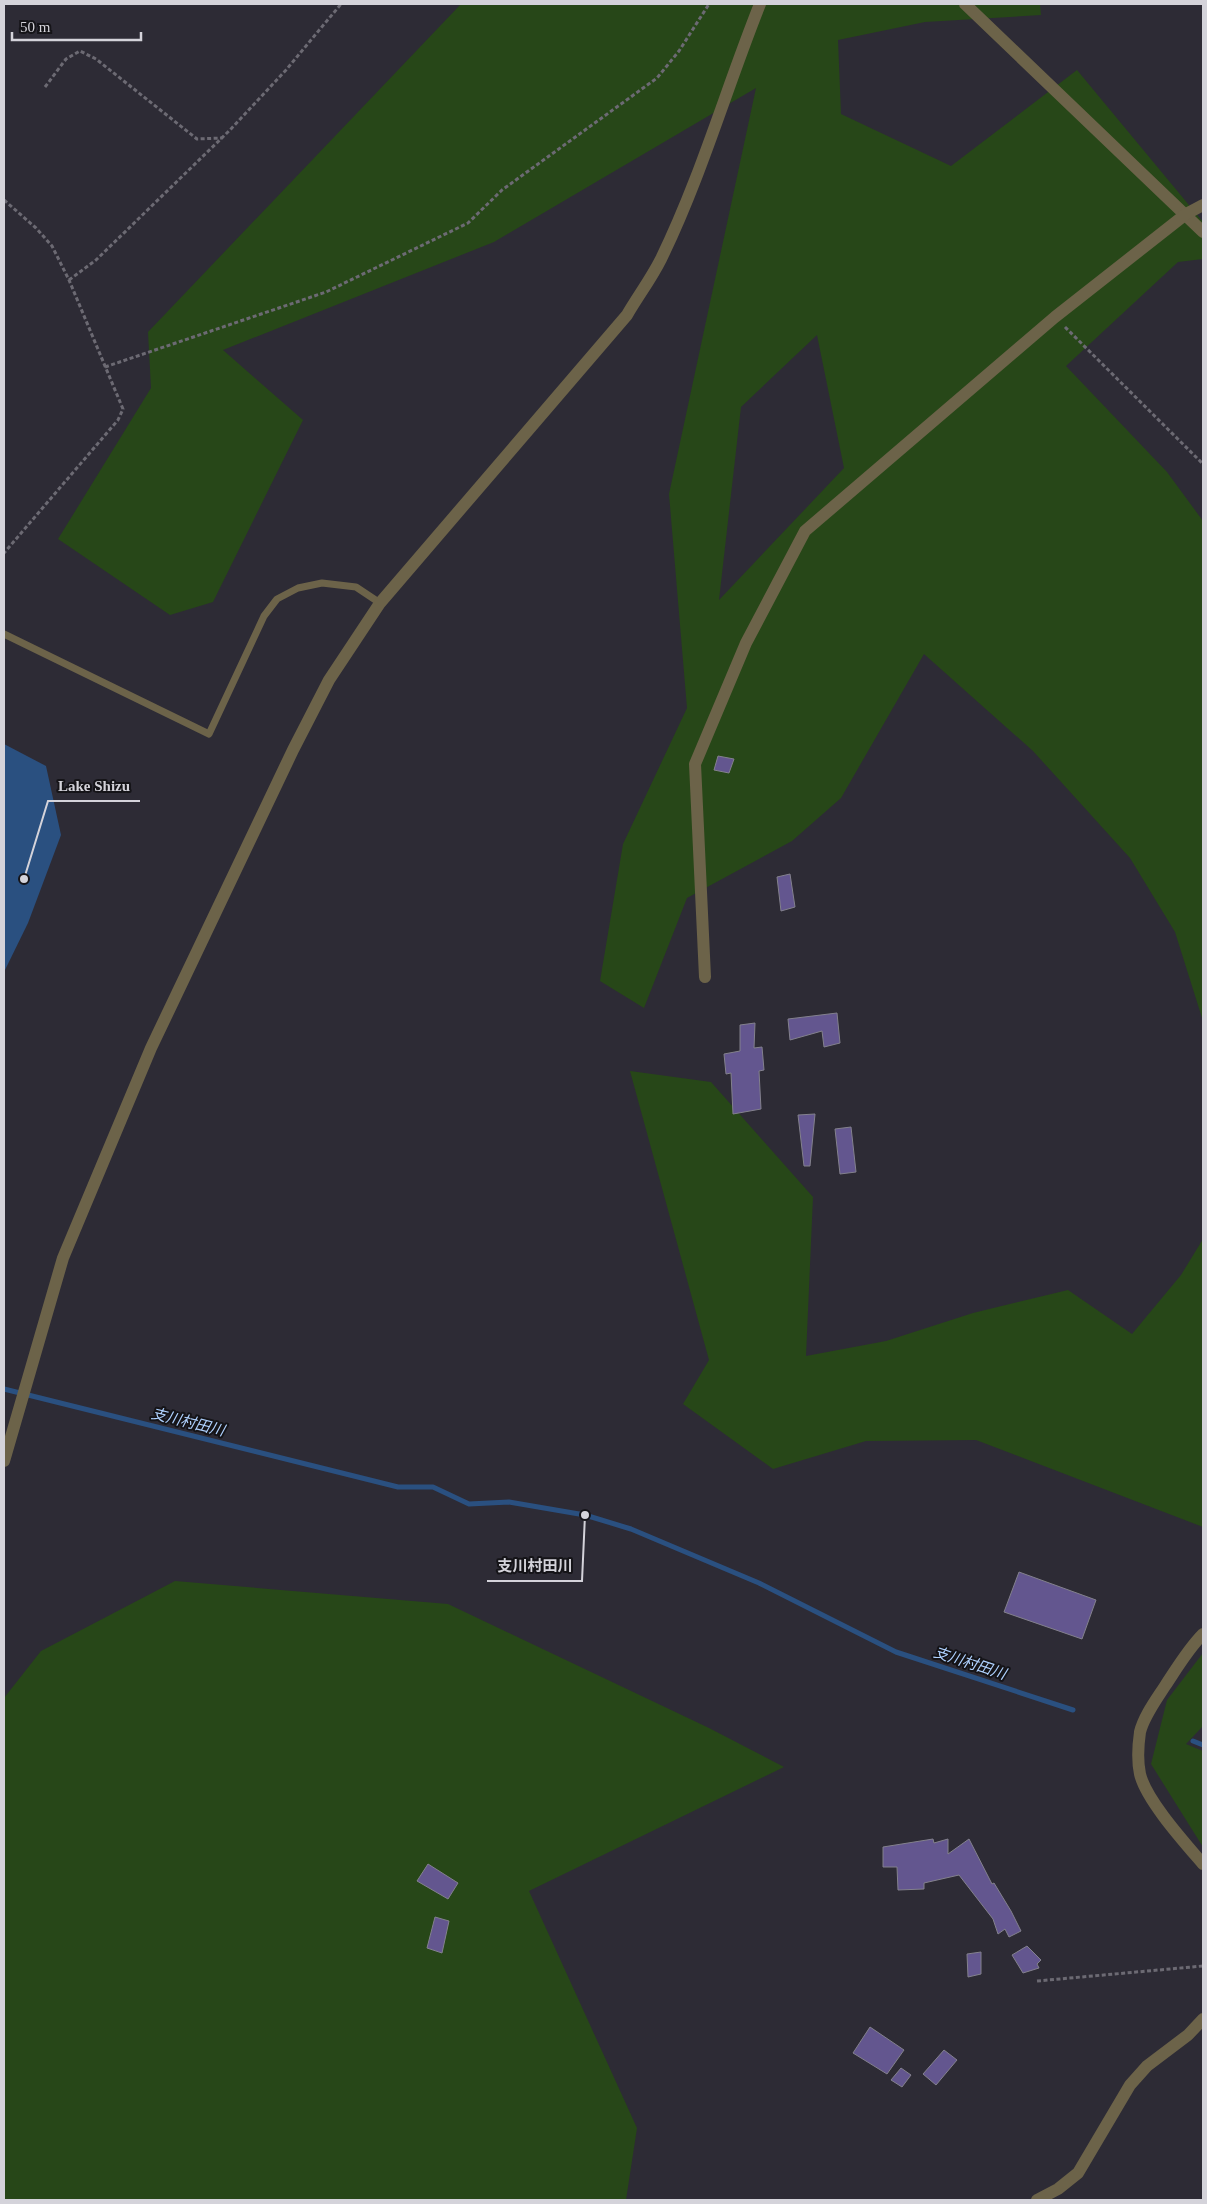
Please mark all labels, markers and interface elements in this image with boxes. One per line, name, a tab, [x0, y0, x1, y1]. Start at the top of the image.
scale bar	[12, 10, 141, 42]
text: 50 m	[20, 19, 51, 35]
callout: Lake Shizu	[48, 771, 140, 801]
text: Lake Shizu	[58, 778, 130, 794]
water label: 支川村田川	[150, 1405, 228, 1439]
callout: 支川村田川	[487, 1551, 582, 1581]
text: 支川村田川	[497, 1557, 573, 1574]
water label: 支川村田川	[932, 1644, 1010, 1683]

